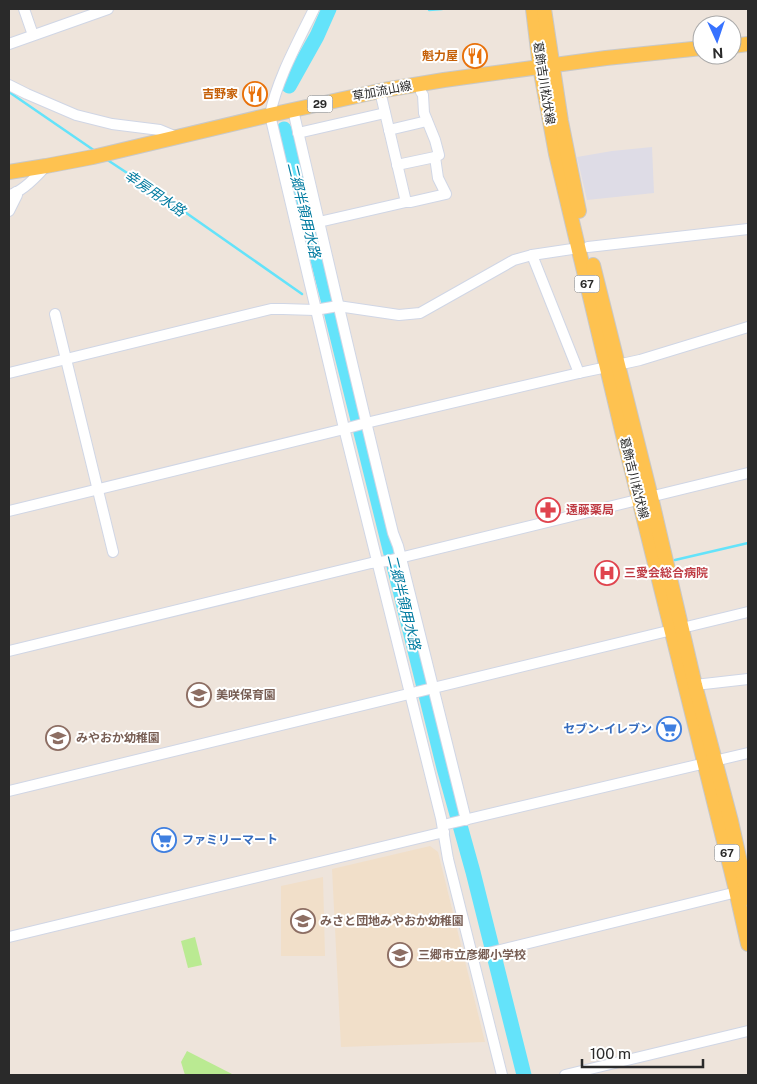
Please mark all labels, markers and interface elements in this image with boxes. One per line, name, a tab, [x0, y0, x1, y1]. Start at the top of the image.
north arrow	[692, 15, 742, 65]
street label: 葛飾吉川松伏線	[531, 40, 557, 126]
restaurant icon: 魁力屋	[462, 43, 488, 69]
text: N	[712, 45, 724, 61]
place label: 魁力屋	[422, 49, 458, 63]
street label: 草加流山線	[351, 78, 413, 104]
restaurant icon: 吉野家	[242, 81, 268, 107]
place label: 吉野家	[202, 87, 238, 101]
road number: 29	[308, 96, 332, 112]
water label: 二郷半領用水路	[284, 161, 324, 260]
water label: 幸房用水路	[122, 167, 189, 220]
road number: 67	[574, 276, 600, 292]
street label: 葛飾吉川松伏線	[617, 436, 651, 520]
pharmacy icon: 遠藤薬局	[535, 497, 561, 523]
place label: 遠藤薬局	[566, 503, 614, 517]
water label: 二郷半領用水路	[384, 553, 424, 652]
hospital icon: 三愛会総合病院	[594, 560, 620, 586]
place label: 三愛会総合病院	[624, 566, 708, 580]
school or university icon: 美咲保育園	[186, 682, 212, 708]
place label: 美咲保育園	[216, 688, 276, 702]
supermarket icon: セブン-イレブン	[656, 716, 682, 742]
place label: セブン-イレブン	[563, 722, 652, 736]
school or university icon: みやおか幼稚園	[45, 725, 71, 751]
place label: みやおか幼稚園	[76, 731, 160, 745]
supermarket icon: ファミリーマート	[151, 827, 177, 853]
place label: ファミリーマート	[182, 833, 278, 847]
road number: 67	[714, 844, 740, 861]
school or university icon: みさと団地みやおか幼稚園	[290, 908, 316, 934]
place label: みさと団地みやおか幼稚園	[320, 914, 464, 928]
school or university icon: 三郷市立彦郷小学校	[387, 942, 413, 968]
place label: 三郷市立彦郷小学校	[418, 948, 526, 962]
scale bar	[582, 1036, 703, 1068]
text: 100 m	[590, 1045, 631, 1062]

